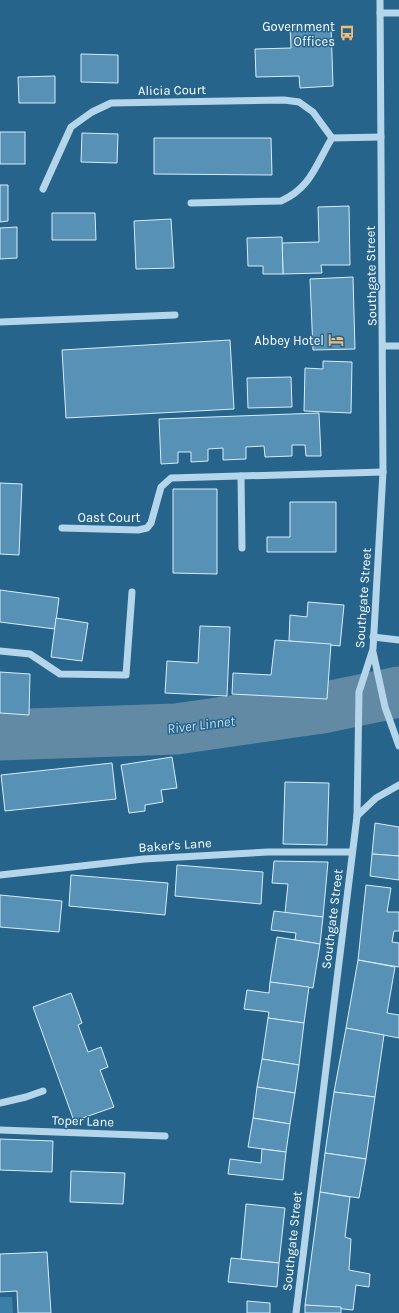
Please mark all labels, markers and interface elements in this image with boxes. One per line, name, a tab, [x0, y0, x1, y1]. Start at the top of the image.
place label: Government Offices	[262, 19, 335, 49]
bus stop icon: Government Offices	[338, 24, 356, 42]
street label: Alicia Court	[138, 82, 206, 98]
street label: Southgate Street	[363, 226, 379, 326]
hotel icon: Abbey Hotel	[327, 331, 345, 349]
place label: Abbey Hotel	[254, 333, 324, 348]
street label: Oast Court	[78, 510, 141, 525]
street label: Southgate Street	[352, 547, 374, 649]
water label: River Linnet	[166, 712, 236, 738]
street label: Baker's Lane	[138, 835, 212, 855]
street label: Southgate Street	[318, 868, 346, 970]
street label: Toper Lane	[52, 1112, 115, 1130]
street label: Southgate Street	[279, 1190, 305, 1292]

